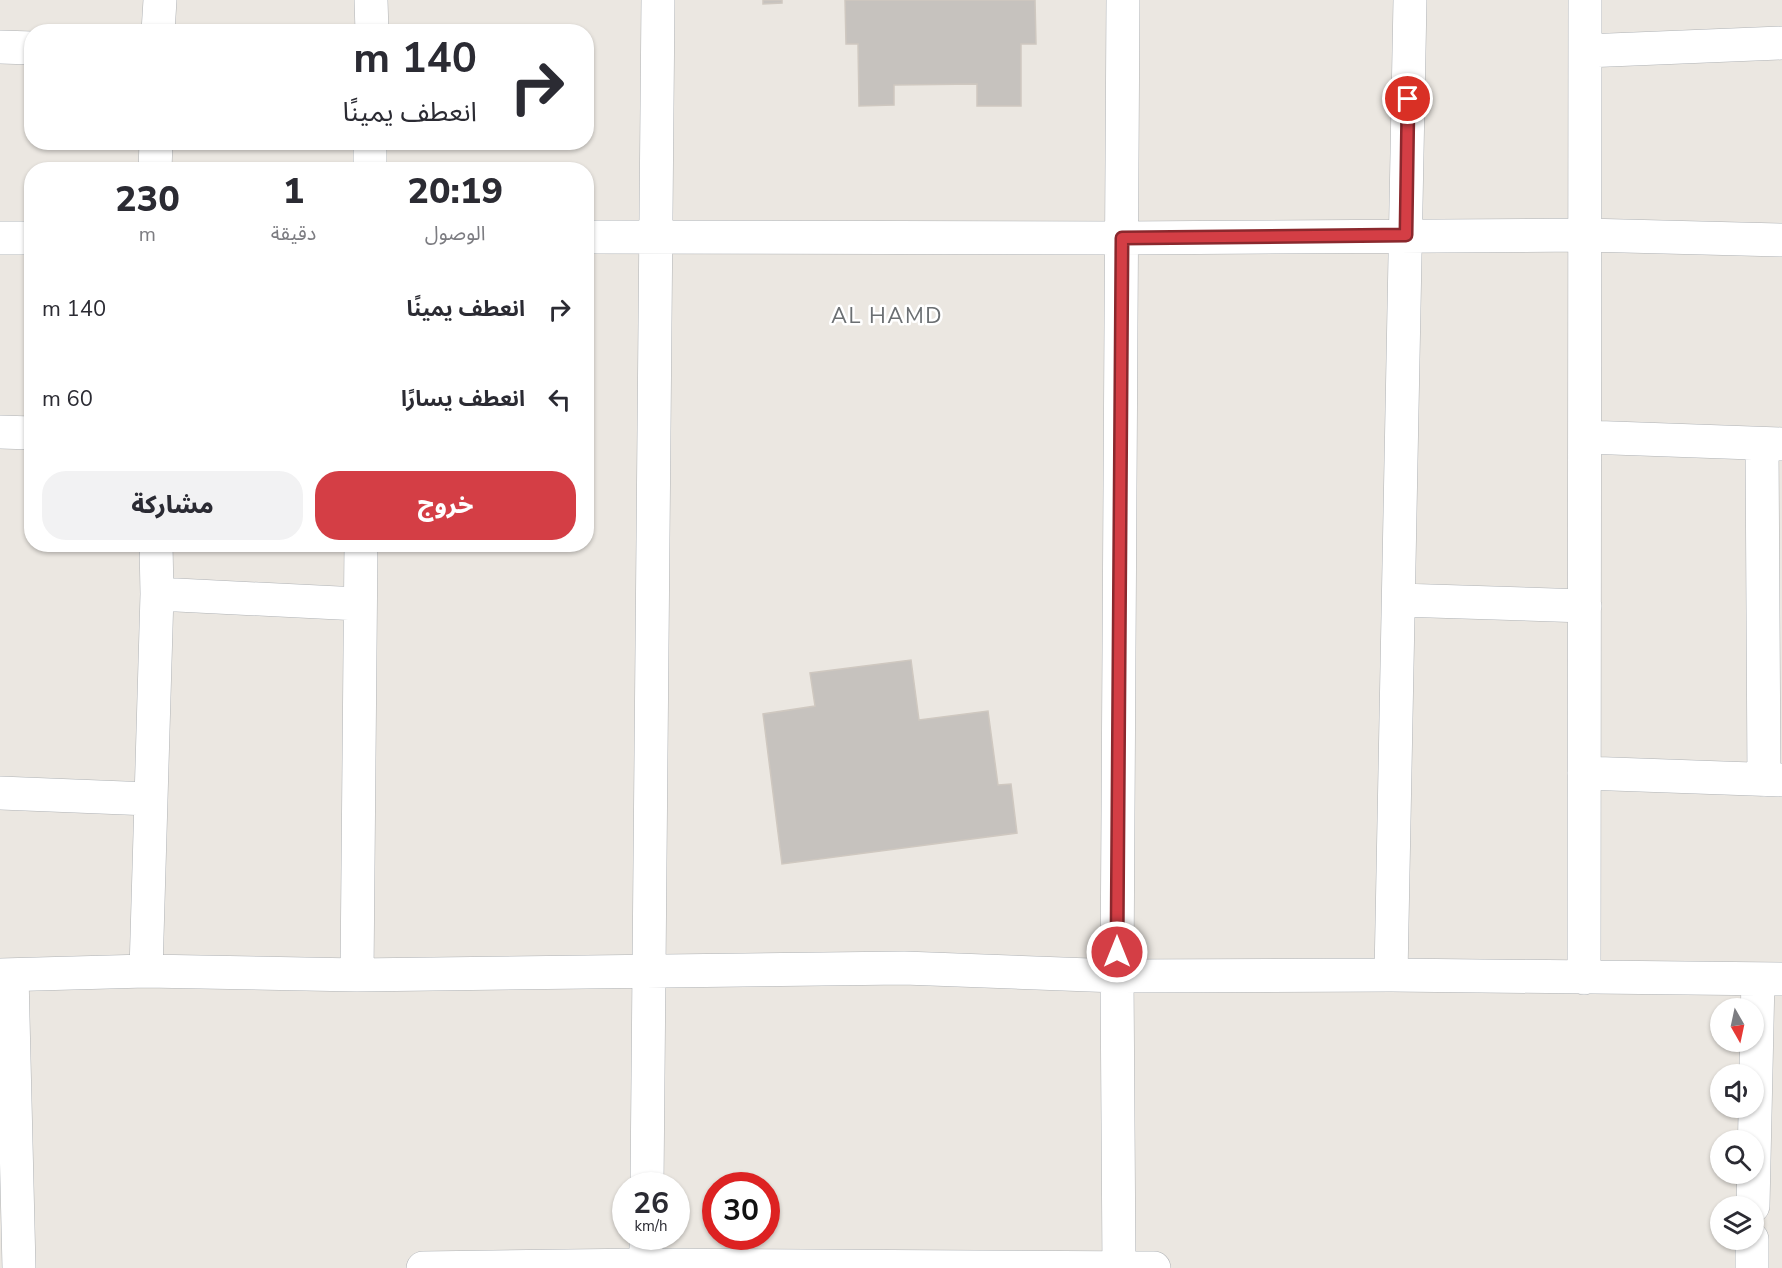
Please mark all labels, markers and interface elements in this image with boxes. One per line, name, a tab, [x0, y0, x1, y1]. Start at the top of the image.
text: 140 m	[353, 30, 477, 87]
icon: right	[498, 48, 576, 126]
pin	[1382, 73, 1433, 124]
icon: arrive	[1391, 82, 1424, 115]
text: انعطف يمينًا	[343, 94, 477, 131]
text: 1	[283, 167, 304, 216]
text: 20:19	[407, 167, 503, 216]
text: 230	[115, 175, 180, 224]
text: دقيقة	[271, 220, 316, 247]
text: الوصول	[425, 220, 486, 247]
text: m	[139, 221, 156, 248]
icon: right	[543, 293, 576, 326]
text: 140 m	[42, 294, 106, 324]
text: انعطف يمينًا	[407, 294, 525, 324]
district label: AL HAMD	[831, 301, 943, 331]
icon: left	[543, 383, 576, 416]
text: 60 m	[42, 384, 93, 414]
text: انعطف يسارًا	[401, 384, 525, 414]
button: مشاركة	[42, 471, 303, 540]
button: خروج	[315, 471, 576, 540]
position arrow	[1085, 920, 1149, 984]
north arrow	[1710, 998, 1764, 1052]
map controls	[1710, 998, 1764, 1250]
button: sound	[1710, 1064, 1764, 1118]
button: search	[1710, 1130, 1764, 1184]
speed limit sign: 30	[702, 1172, 780, 1250]
text: 26	[633, 1183, 669, 1224]
button: layers	[1710, 1196, 1764, 1250]
text: km/h	[634, 1216, 668, 1236]

